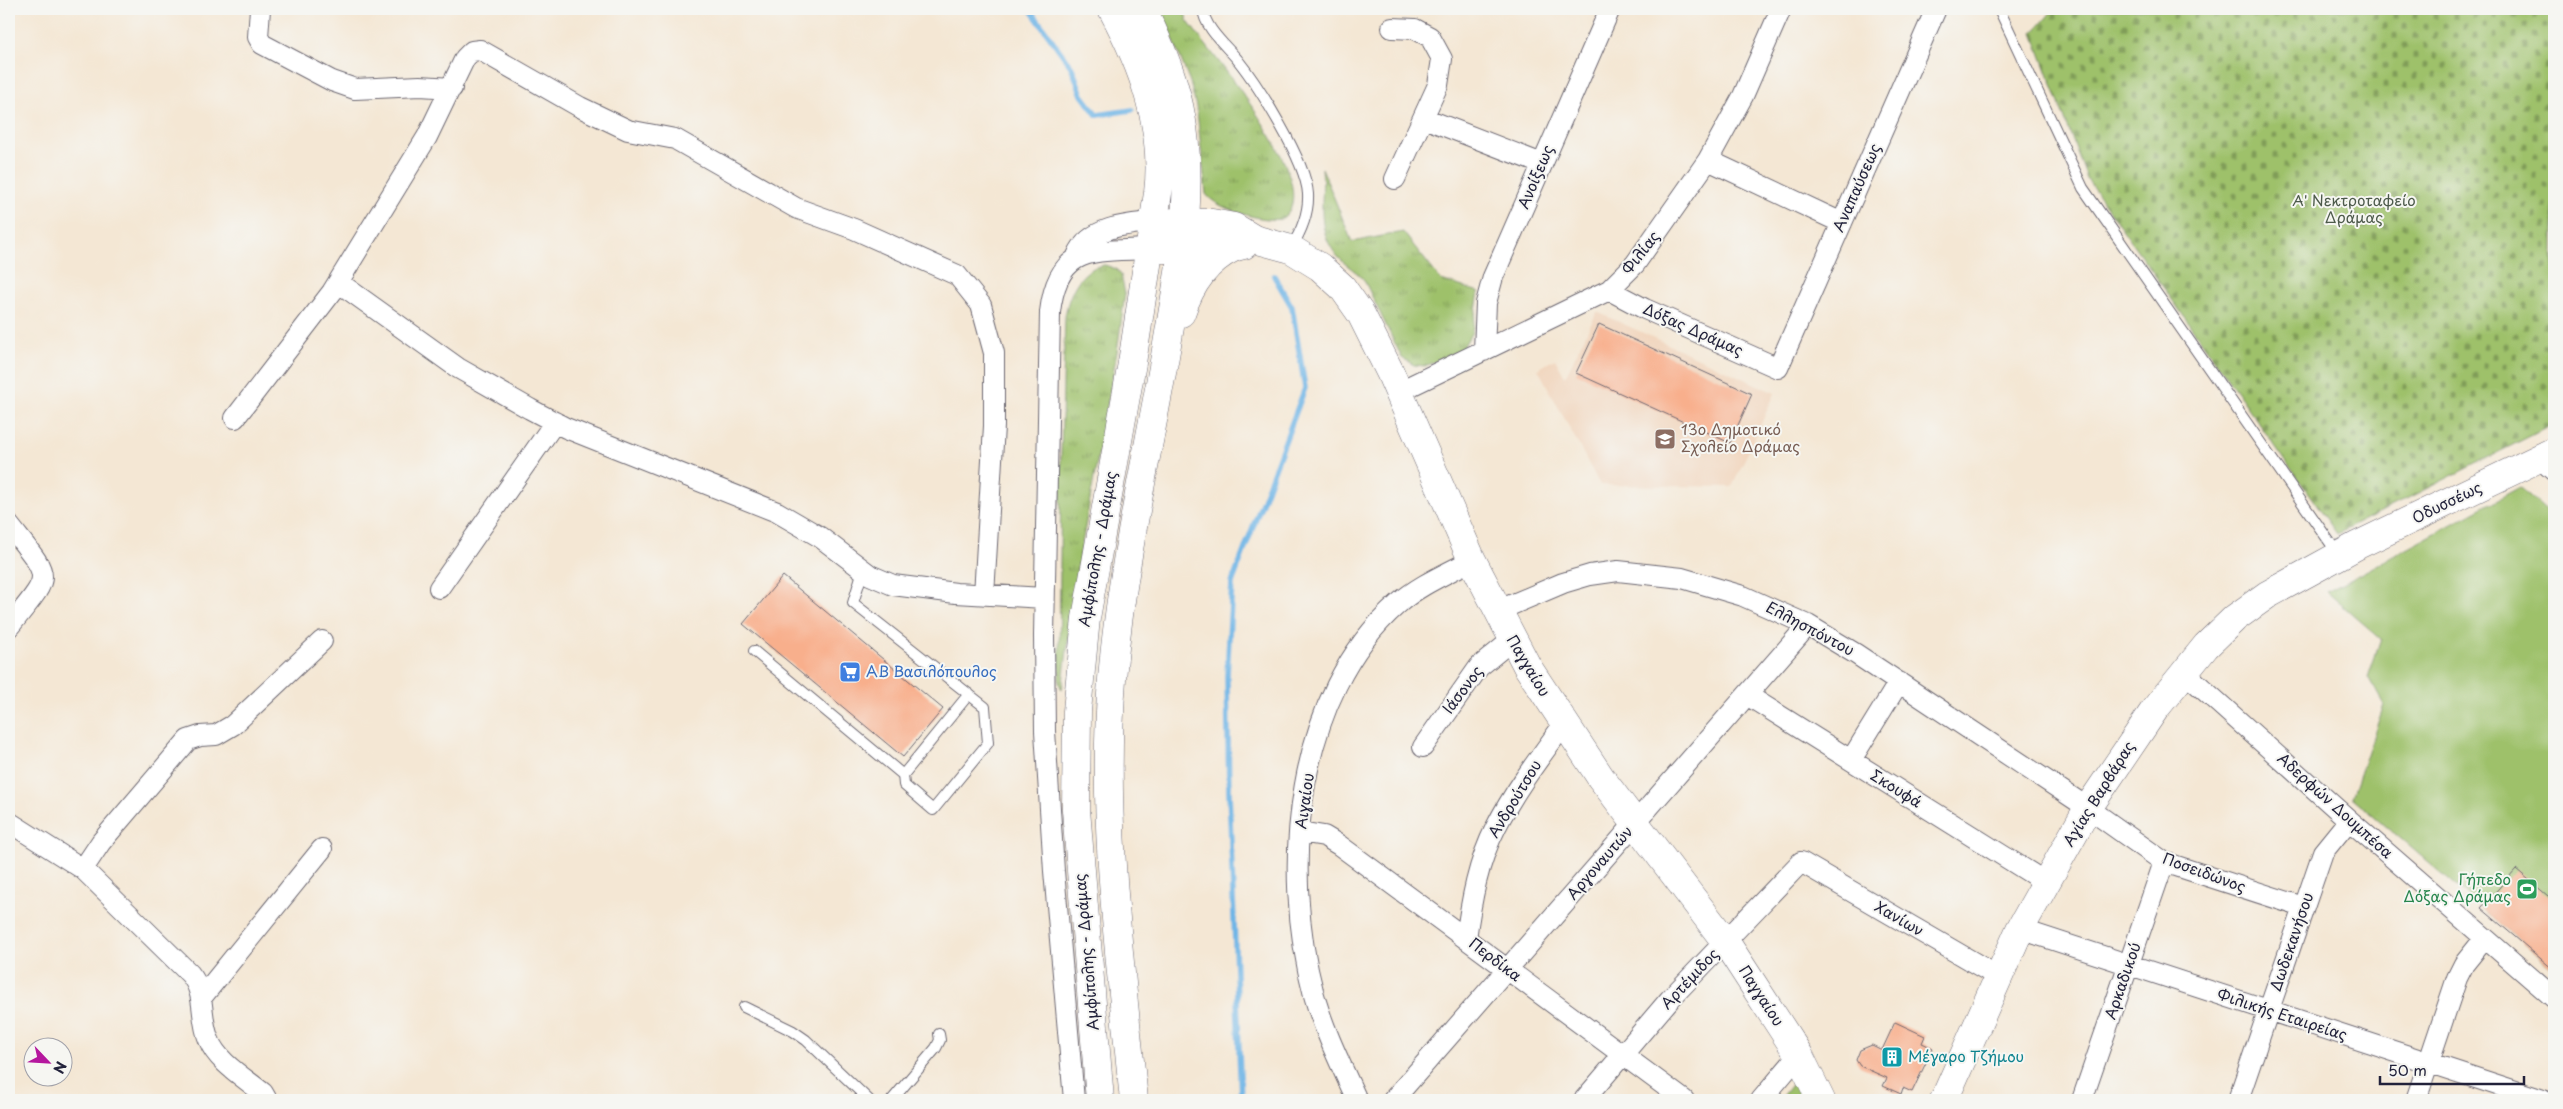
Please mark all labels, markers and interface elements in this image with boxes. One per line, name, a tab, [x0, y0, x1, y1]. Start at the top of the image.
street label: Αναπαύσεως	[1826, 139, 1885, 235]
street label: Ανοίξεως	[1511, 141, 1558, 212]
park label: Α' Νεκτροταφείο Δράμας	[2292, 188, 2416, 228]
street label: Φιλίας	[1615, 225, 1664, 279]
street label: Δόξας Δράμας	[1640, 296, 1748, 361]
place label: 13ο Δημοτικό Σχολείο Δράμας	[1681, 417, 1800, 457]
school or university icon: 13ο Δημοτικό Σχολείο Δράμας	[1653, 427, 1677, 451]
street label: Αμφίπολης - Δράμας	[1072, 469, 1122, 628]
street label: Οδυσσέως	[2408, 475, 2485, 528]
street label: Ελλησπόντου	[1762, 595, 1859, 661]
street label: Παγγαίου	[1502, 630, 1557, 700]
place label: ΑΒ Βασιλόπουλος	[866, 659, 997, 682]
supermarket icon: ΑΒ Βασιλόπουλος	[838, 660, 862, 684]
street label: Ιάσονος	[1436, 660, 1488, 718]
street label: Αγίας Βαρβάρας	[2056, 736, 2139, 850]
street label: Αδερφών Δουμπέσα	[2273, 747, 2399, 863]
street label: Ανδρούτσου	[1481, 755, 1546, 842]
street label: Σκουφά	[1867, 763, 1927, 813]
street label: Αιγαίου	[1288, 771, 1319, 830]
street label: Αργοναυτών	[1560, 820, 1637, 904]
street label: Ποσειδώνος	[2160, 846, 2250, 897]
place label: Γήπεδο Δόξας Δράμας	[2404, 867, 2511, 907]
street label: Αμφίπολης - Δράμας	[1067, 872, 1104, 1032]
sports icon: Γήπεδο Δόξας Δράμας	[2515, 877, 2539, 901]
street label: Δωδεκανήσου	[2263, 889, 2318, 994]
street label: Χανίων	[1871, 894, 1929, 941]
street label: Περδίκα	[1465, 931, 1527, 986]
street label: Αρκαδικού	[2098, 939, 2145, 1022]
street label: Αρτέμιδος	[1654, 942, 1724, 1014]
street label: Παγγαίου	[1734, 960, 1791, 1030]
street label: Φιλικής Εταιρείας	[2215, 982, 2351, 1045]
north arrow	[22, 1036, 72, 1086]
place label: Μέγαρο Τζήμου	[1908, 1044, 2024, 1067]
building icon: Μέγαρο Τζήμου	[1880, 1045, 1904, 1069]
scale bar	[2380, 1054, 2524, 1086]
text: N	[48, 1058, 72, 1077]
text: 50 m	[2388, 1058, 2427, 1081]

